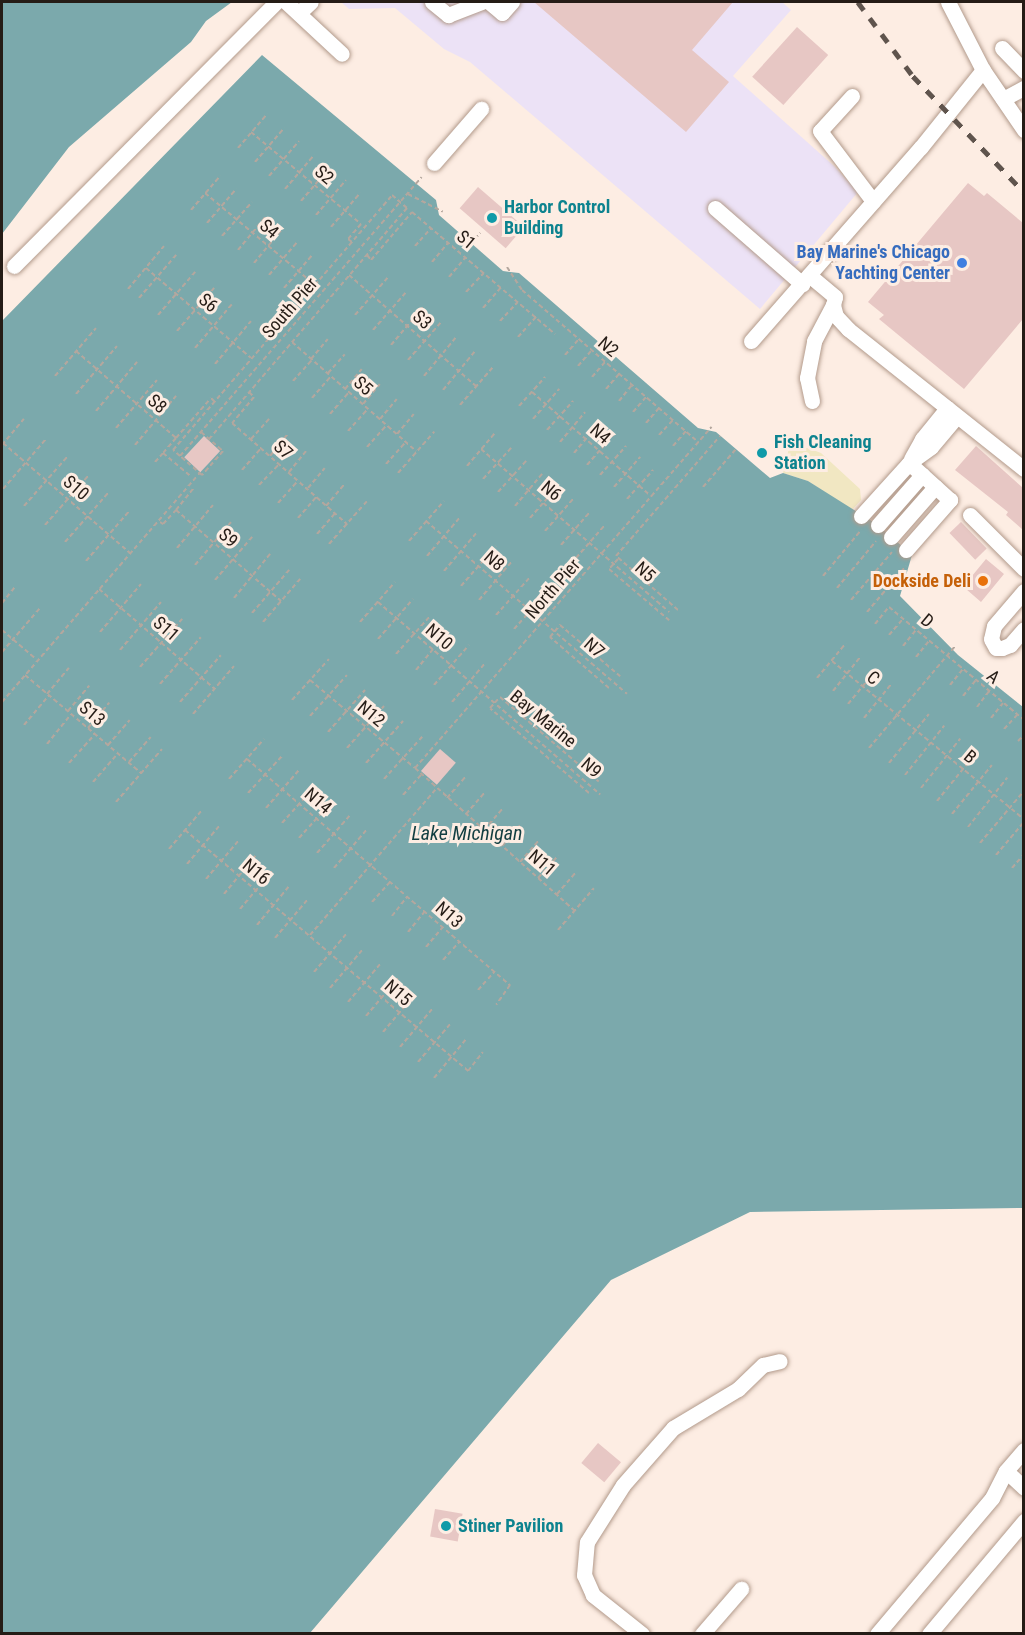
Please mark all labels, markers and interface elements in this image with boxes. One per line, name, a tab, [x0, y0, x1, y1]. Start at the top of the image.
street label: S2	[310, 161, 338, 189]
place label: Harbor Control Building	[504, 197, 610, 240]
marker: Harbor Control Building	[485, 211, 499, 225]
street label: S4	[255, 215, 283, 243]
street label: S1	[452, 226, 480, 254]
place label: Bay Marine's Chicago Yachting Center	[797, 242, 950, 284]
marker: Bay Marine's Chicago Yachting Center	[955, 256, 969, 270]
street label: South Pier	[258, 273, 322, 343]
street label: S6	[194, 289, 222, 317]
street label: S3	[408, 306, 436, 334]
street label: N2	[593, 332, 623, 362]
street label: S5	[349, 372, 377, 400]
street label: S8	[143, 390, 171, 418]
street label: N4	[585, 419, 615, 449]
place label: Fish Cleaning Station	[774, 432, 871, 474]
street label: S7	[269, 436, 297, 464]
marker: Fish Cleaning Station	[755, 446, 769, 460]
street label: S10	[59, 471, 93, 505]
street label: N6	[536, 476, 566, 506]
street label: S9	[214, 524, 242, 552]
street label: N8	[479, 546, 509, 576]
street label: North Pier	[521, 555, 585, 623]
street label: N5	[630, 557, 660, 587]
place label: Dockside Deli	[873, 570, 971, 592]
marker: Dockside Deli	[976, 574, 990, 588]
street label: D	[916, 609, 938, 633]
street label: S11	[149, 612, 183, 646]
street label: N10	[421, 619, 457, 655]
street label: N7	[579, 633, 609, 663]
street label: A	[982, 665, 1004, 689]
street label: C	[862, 666, 884, 690]
street label: Bay Marine	[506, 686, 580, 752]
street label: N12	[353, 696, 389, 732]
street label: S13	[75, 697, 109, 731]
street label: B	[959, 746, 981, 768]
street label: N9	[576, 753, 606, 783]
street label: N14	[300, 783, 336, 819]
water label: Lake Michigan	[412, 821, 522, 845]
street label: N11	[524, 845, 560, 881]
street label: N16	[238, 854, 274, 890]
street label: N13	[431, 897, 467, 933]
street label: N15	[380, 975, 416, 1011]
place label: Stiner Pavilion	[458, 1515, 563, 1537]
marker: Stiner Pavilion	[439, 1519, 453, 1533]

